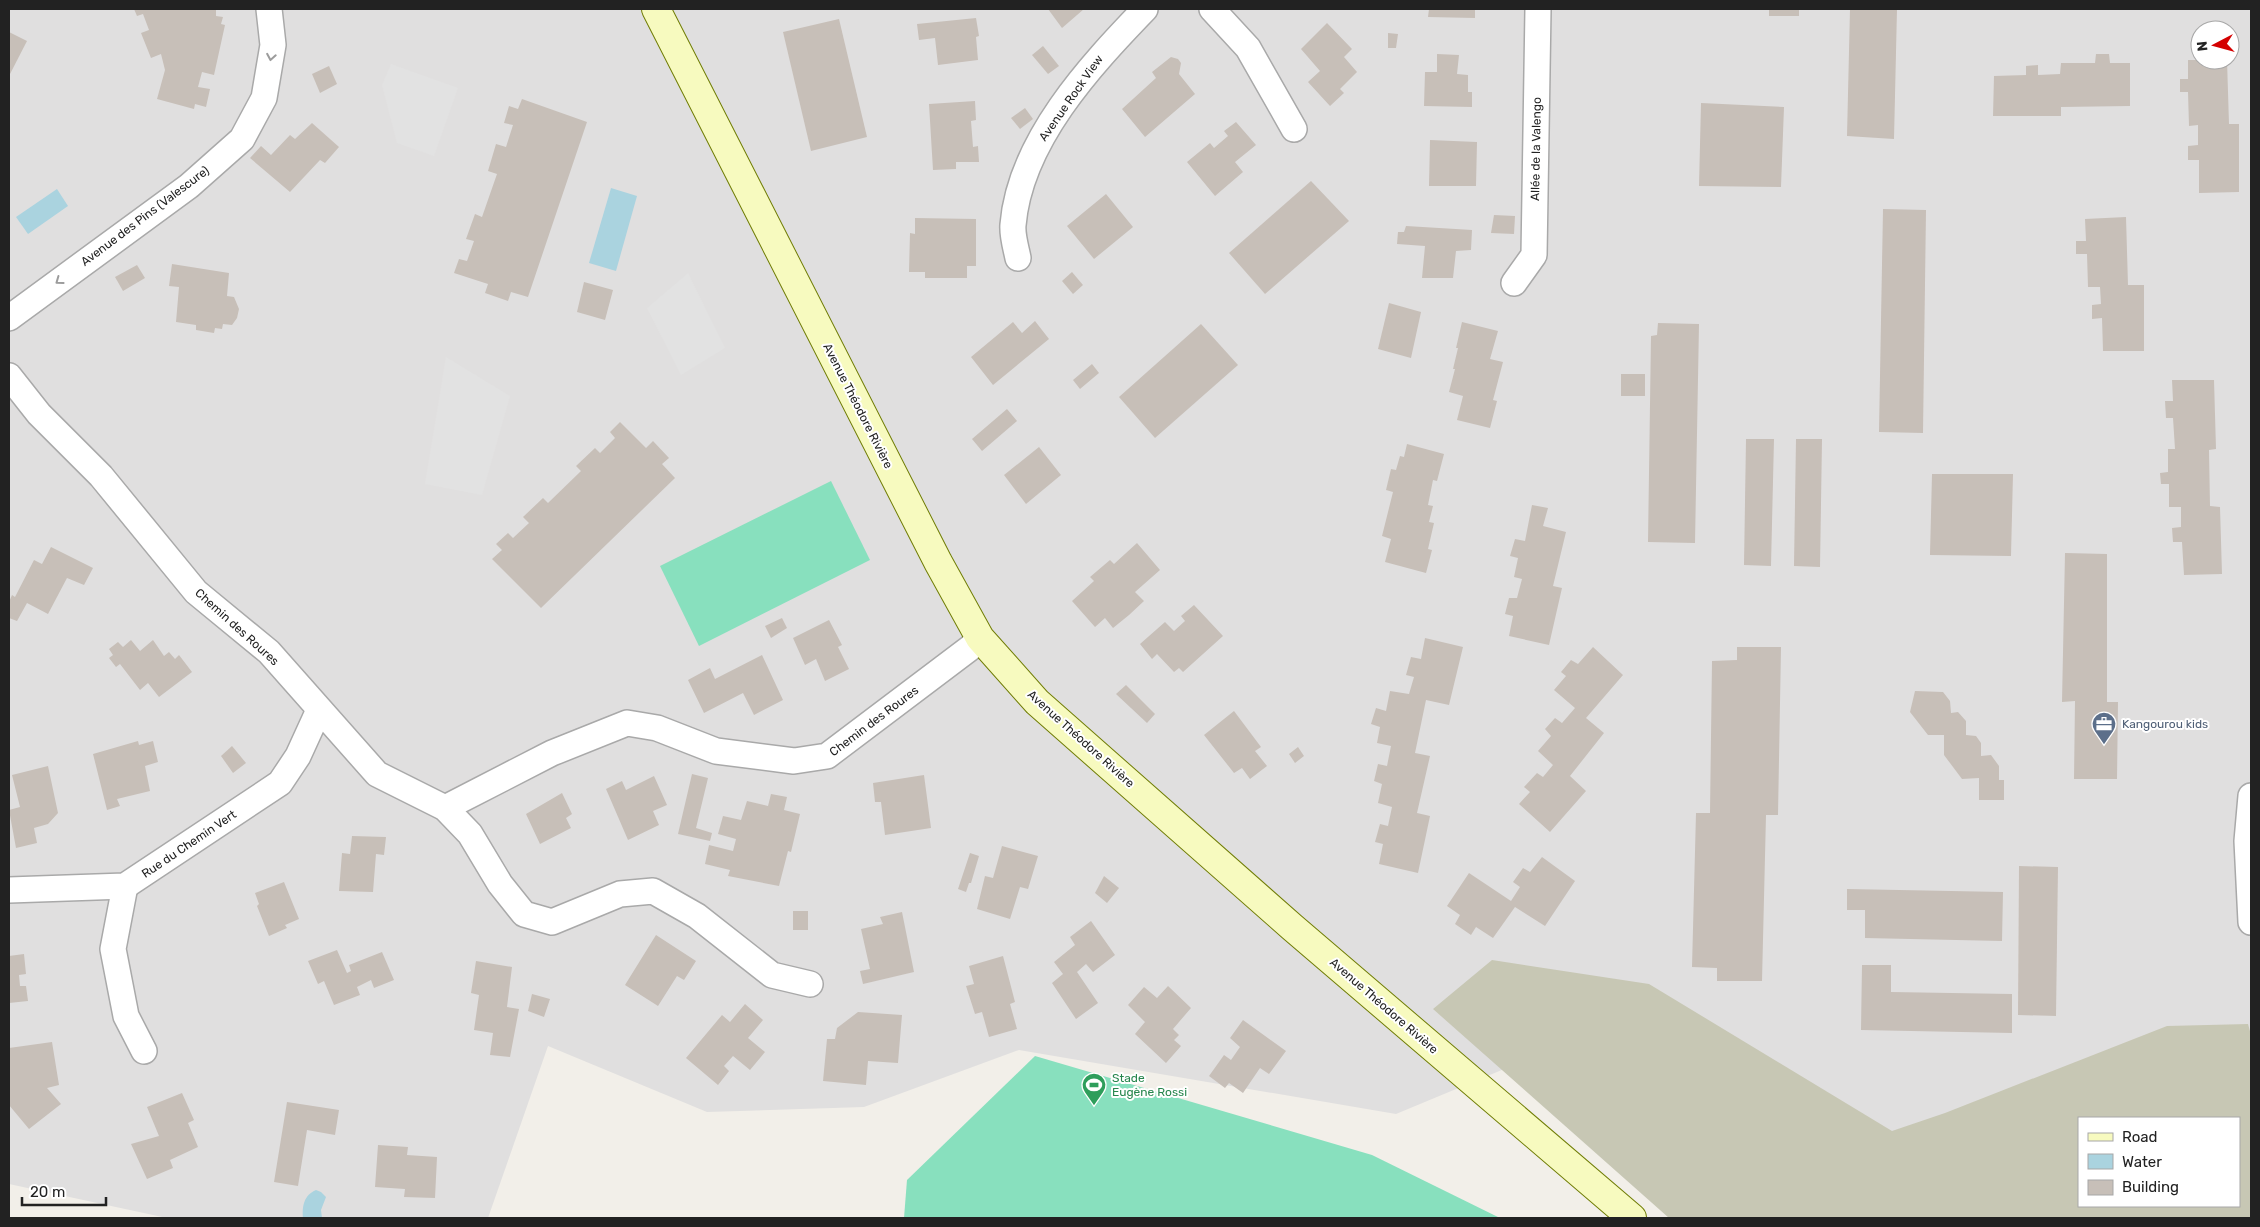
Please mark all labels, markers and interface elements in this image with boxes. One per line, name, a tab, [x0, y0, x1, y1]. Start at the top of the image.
north arrow	[2190, 20, 2240, 70]
text: N	[2194, 40, 2212, 52]
street label: Avenue Rock View	[1036, 52, 1106, 144]
one-way arrow	[266, 53, 276, 62]
street label: Allée de la Valengo	[1528, 97, 1544, 201]
street label: Avenue des Pins (Valescure)	[78, 163, 212, 269]
one-way arrow	[55, 275, 65, 284]
street label: Avenue Théodore Rivière	[820, 341, 896, 471]
street label: Chemin des Roures	[192, 586, 282, 668]
street label: Chemin des Roures	[827, 683, 921, 759]
street label: Avenue Théodore Rivière	[1025, 687, 1137, 791]
office icon: Kangourou kids	[2091, 711, 2117, 745]
place label: Kangourou kids	[2122, 717, 2208, 731]
street label: Rue du Chemin Vert	[139, 807, 239, 881]
street label: Avenue Théodore Rivière	[1327, 955, 1441, 1057]
place label: Stade Eugène Rossi	[1112, 1071, 1187, 1099]
sports icon: Stade Eugène Rossi	[1081, 1072, 1107, 1106]
legend	[2078, 1117, 2240, 1207]
text: Road	[2122, 1128, 2158, 1146]
text: Water	[2122, 1153, 2162, 1171]
scale bar	[22, 1174, 106, 1206]
text: Building	[2122, 1178, 2179, 1196]
text: 20 m	[30, 1183, 65, 1201]

